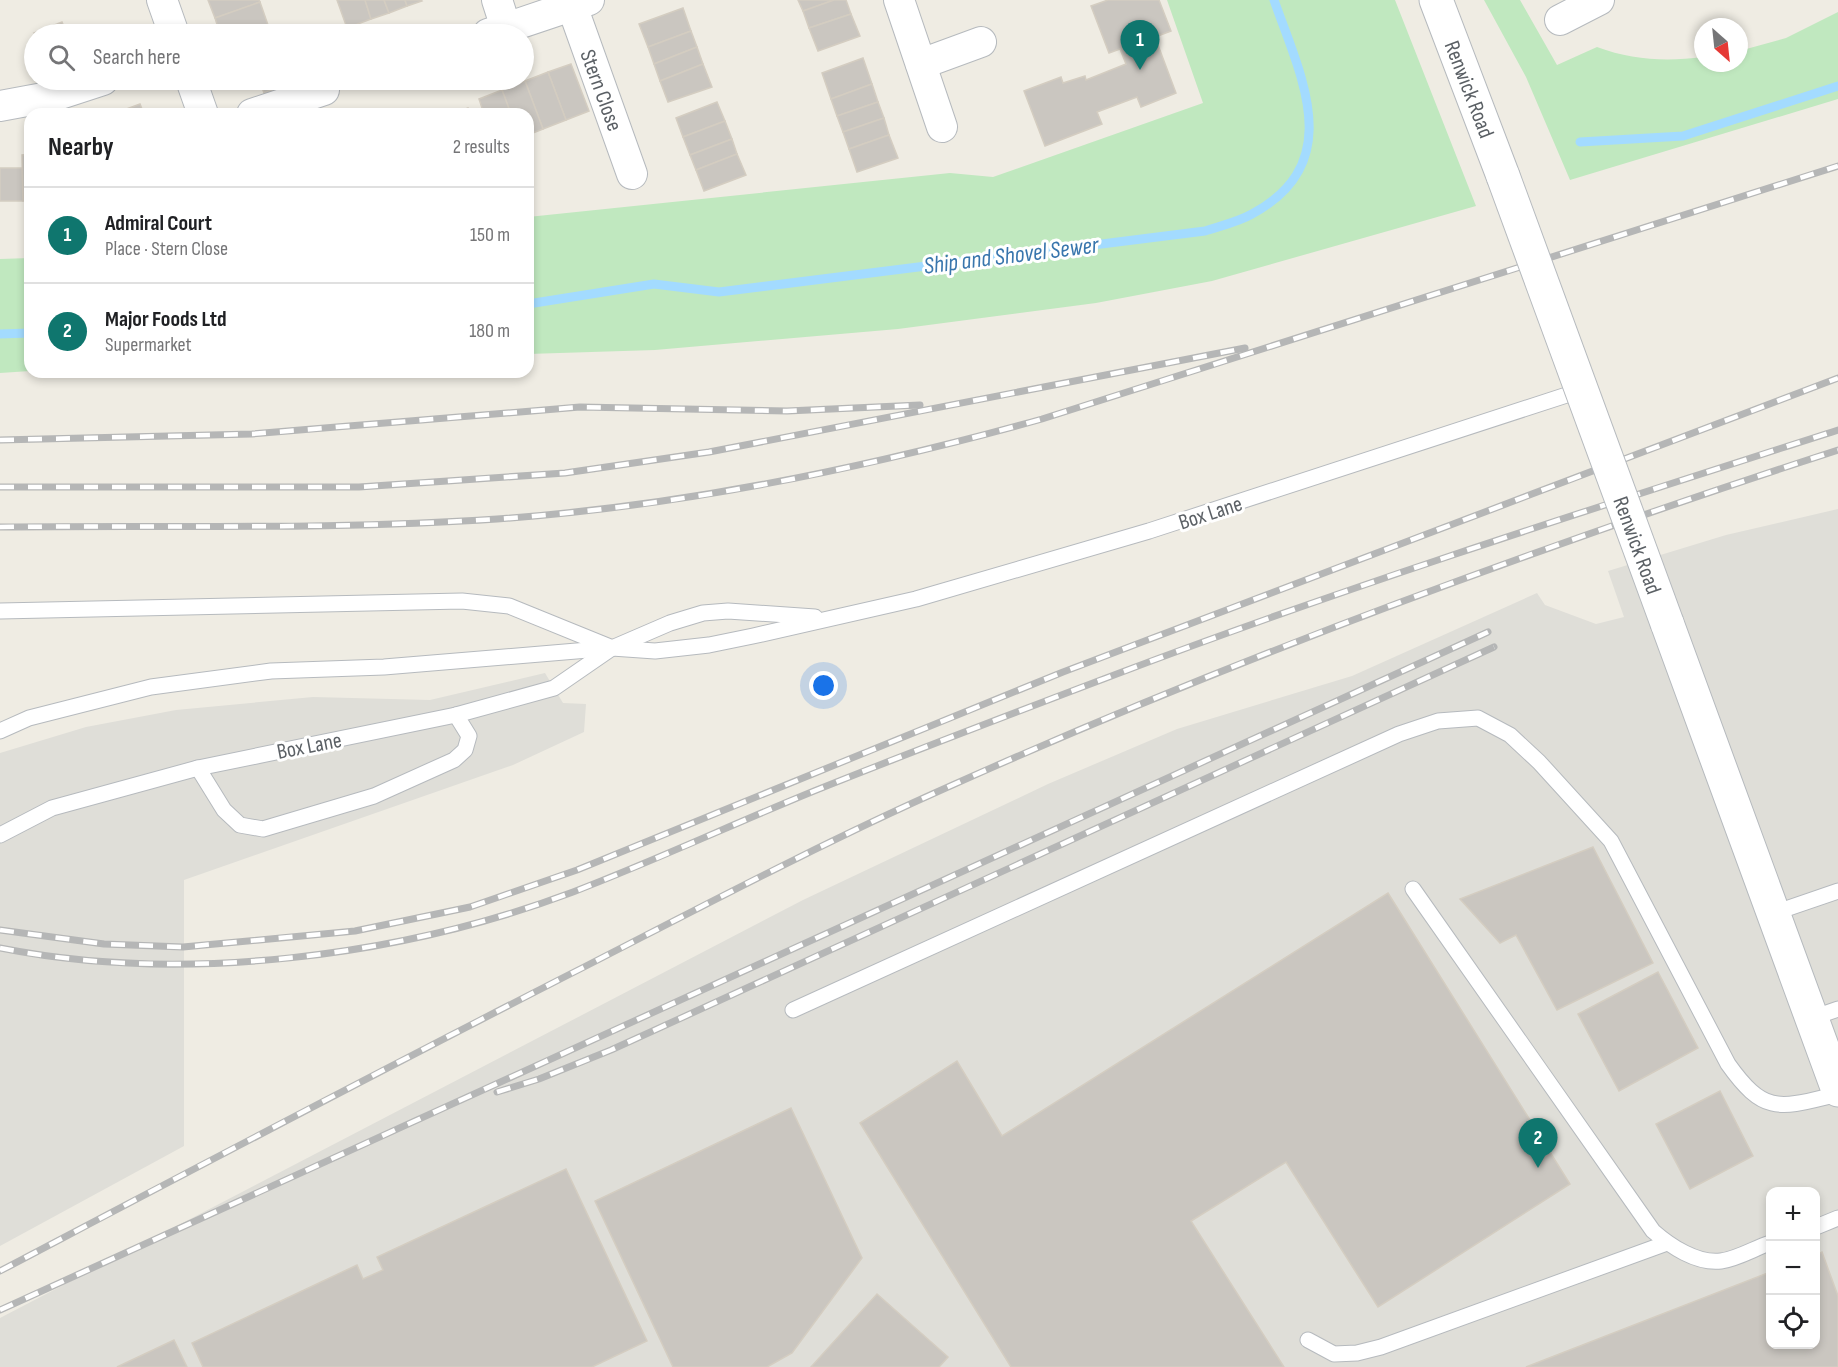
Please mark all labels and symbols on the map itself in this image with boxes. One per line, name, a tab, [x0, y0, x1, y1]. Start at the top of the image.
north arrow	[1694, 18, 1748, 72]
pin: 1	[1120, 20, 1160, 70]
street label: Renwick Road	[1438, 37, 1499, 142]
street label: Stern Close	[573, 46, 628, 135]
water label: Ship and Shovel Sewer	[922, 230, 1101, 281]
street label: Box Lane	[1175, 490, 1246, 536]
street label: Renwick Road	[1606, 493, 1667, 598]
your location	[809, 671, 838, 700]
street label: Box Lane	[275, 727, 344, 766]
pin: 2	[1518, 1118, 1558, 1168]

